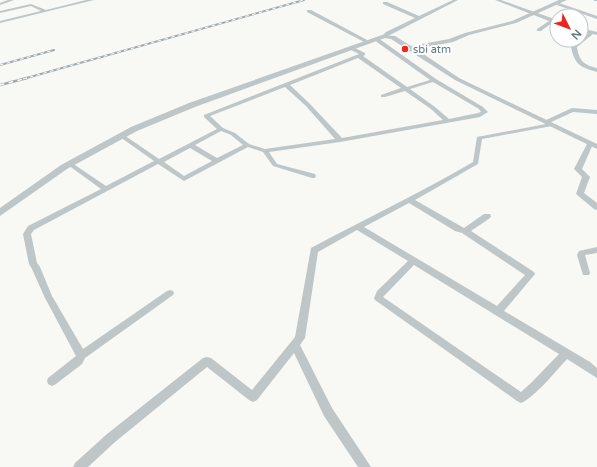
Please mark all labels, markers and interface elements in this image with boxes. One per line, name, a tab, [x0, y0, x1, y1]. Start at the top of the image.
north arrow	[549, 8, 589, 48]
text: N	[568, 27, 584, 42]
place label: sbi atm	[413, 43, 451, 56]
marker: sbi atm	[400, 44, 410, 54]

